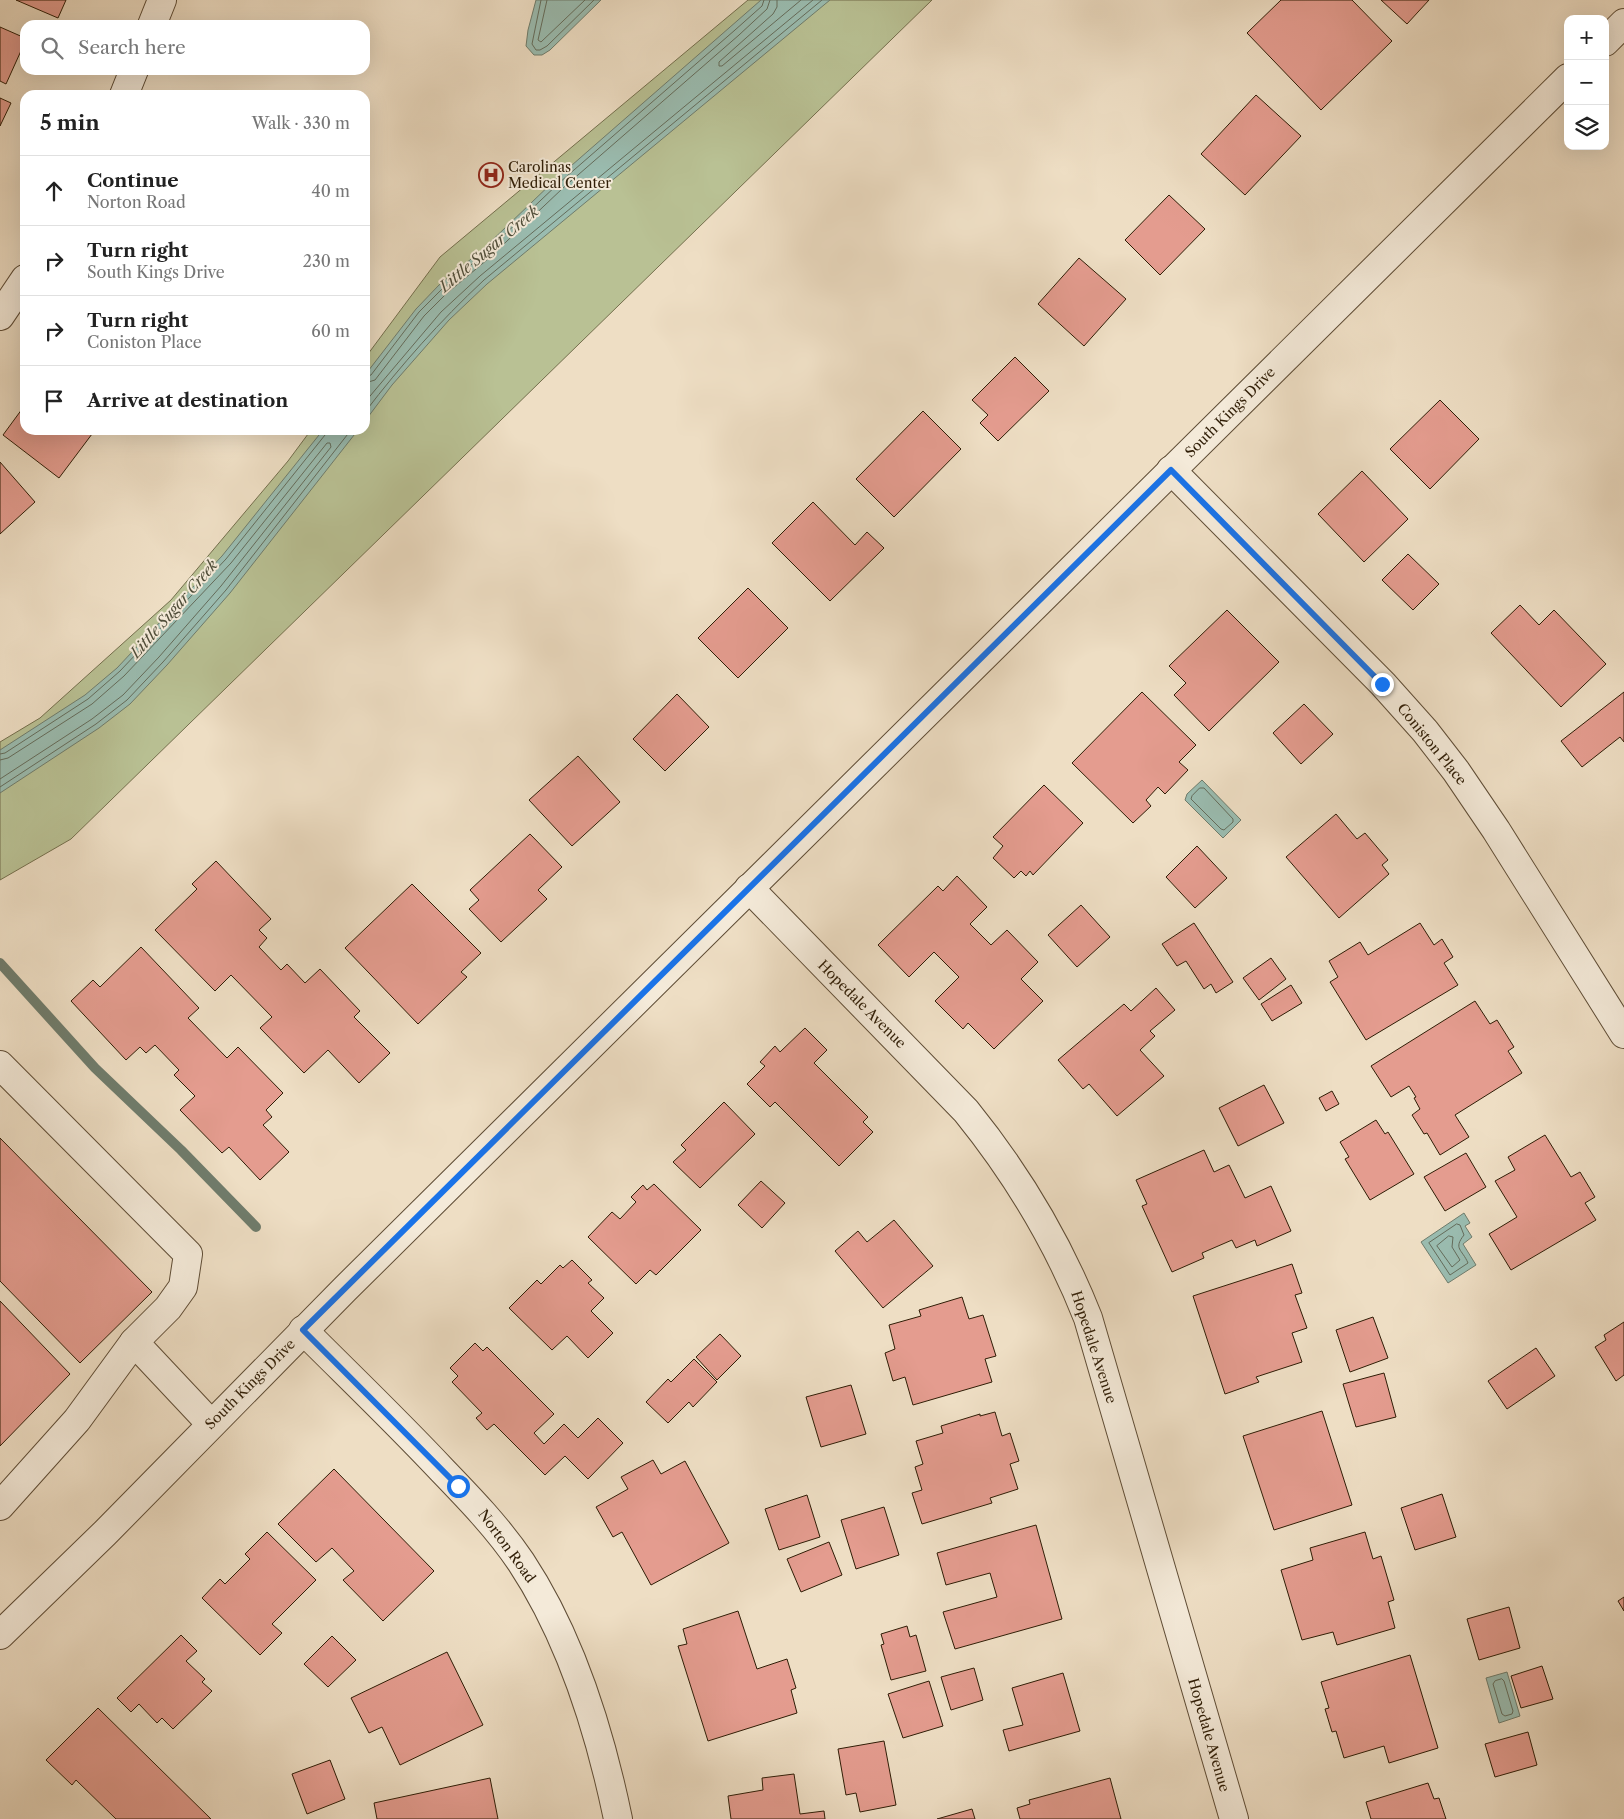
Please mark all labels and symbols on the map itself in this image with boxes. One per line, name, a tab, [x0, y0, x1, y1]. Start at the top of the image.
place label: Carolinas Medical Center	[508, 158, 611, 192]
hospital icon: Carolinas Medical Center	[478, 162, 504, 188]
water label: Little Sugar Creek	[434, 201, 542, 296]
street label: South Kings Drive	[1181, 363, 1279, 461]
water label: Little Sugar Creek	[125, 555, 222, 662]
route end	[1371, 673, 1394, 696]
street label: Coniston Place	[1393, 699, 1471, 789]
street label: Hopedale Avenue	[814, 956, 910, 1052]
street label: Hopedale Avenue	[1067, 1288, 1121, 1406]
street label: South Kings Drive	[201, 1335, 299, 1433]
route start	[447, 1475, 470, 1498]
street label: Norton Road	[474, 1506, 540, 1587]
street label: Hopedale Avenue	[1184, 1676, 1234, 1794]

